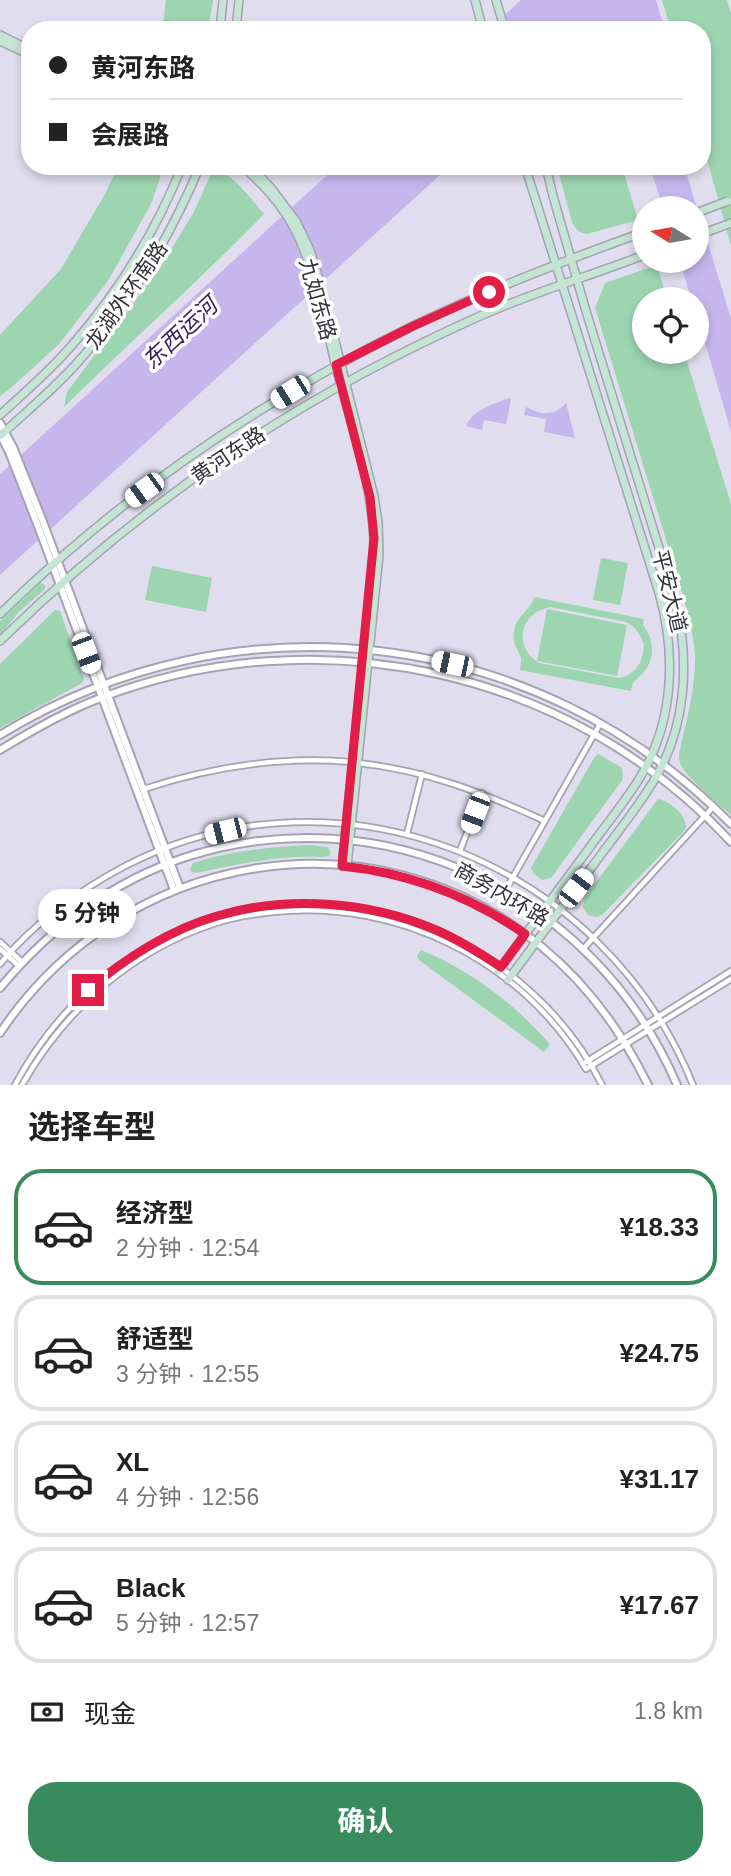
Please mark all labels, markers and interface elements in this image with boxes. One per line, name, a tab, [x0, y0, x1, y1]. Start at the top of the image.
text: 黄河东路	[91, 53, 195, 83]
text: 会展路	[91, 120, 169, 150]
north arrow	[632, 196, 709, 273]
map controls	[632, 196, 709, 364]
street label: 龙湖外环南路	[80, 237, 172, 353]
street label: 九如东路	[295, 255, 341, 343]
route start	[473, 276, 505, 308]
button: locate	[632, 287, 709, 364]
water label: 东西运河	[137, 289, 225, 374]
car	[267, 372, 314, 412]
street label: 黄河东路	[187, 422, 269, 488]
car	[121, 469, 168, 511]
street label: 平安大道	[649, 547, 691, 635]
car	[69, 630, 104, 676]
car	[430, 649, 475, 679]
car	[458, 790, 493, 836]
car	[203, 816, 248, 846]
street label: 商务内环路	[451, 858, 553, 930]
car	[555, 865, 598, 911]
callout: 5 分钟	[39, 888, 137, 937]
text: 5 分钟	[54, 900, 120, 926]
route end	[72, 974, 104, 1006]
text: 选择车型	[28, 1109, 156, 1145]
icon: car	[32, 1196, 95, 1259]
text: 经济型	[116, 1198, 194, 1228]
text: ¥18.33	[619, 1212, 699, 1242]
text: 2 分钟 · 12:54	[116, 1235, 259, 1261]
icon: car	[32, 1322, 95, 1385]
text: 舒适型	[116, 1324, 194, 1354]
text: ¥24.75	[619, 1338, 699, 1368]
text: 3 分钟 · 12:55	[116, 1361, 259, 1387]
text: XL	[116, 1447, 149, 1477]
icon: car	[32, 1448, 95, 1511]
text: ¥31.17	[619, 1464, 699, 1494]
text: 4 分钟 · 12:56	[116, 1484, 259, 1510]
text: Black	[116, 1573, 185, 1603]
icon: car	[32, 1574, 95, 1637]
text: ¥17.67	[619, 1590, 699, 1620]
text: 5 分钟 · 12:57	[116, 1610, 259, 1636]
icon: cash	[28, 1693, 66, 1731]
text: 1.8 km	[634, 1698, 703, 1724]
text: 现金	[84, 1699, 136, 1729]
button: 确认	[28, 1782, 703, 1862]

